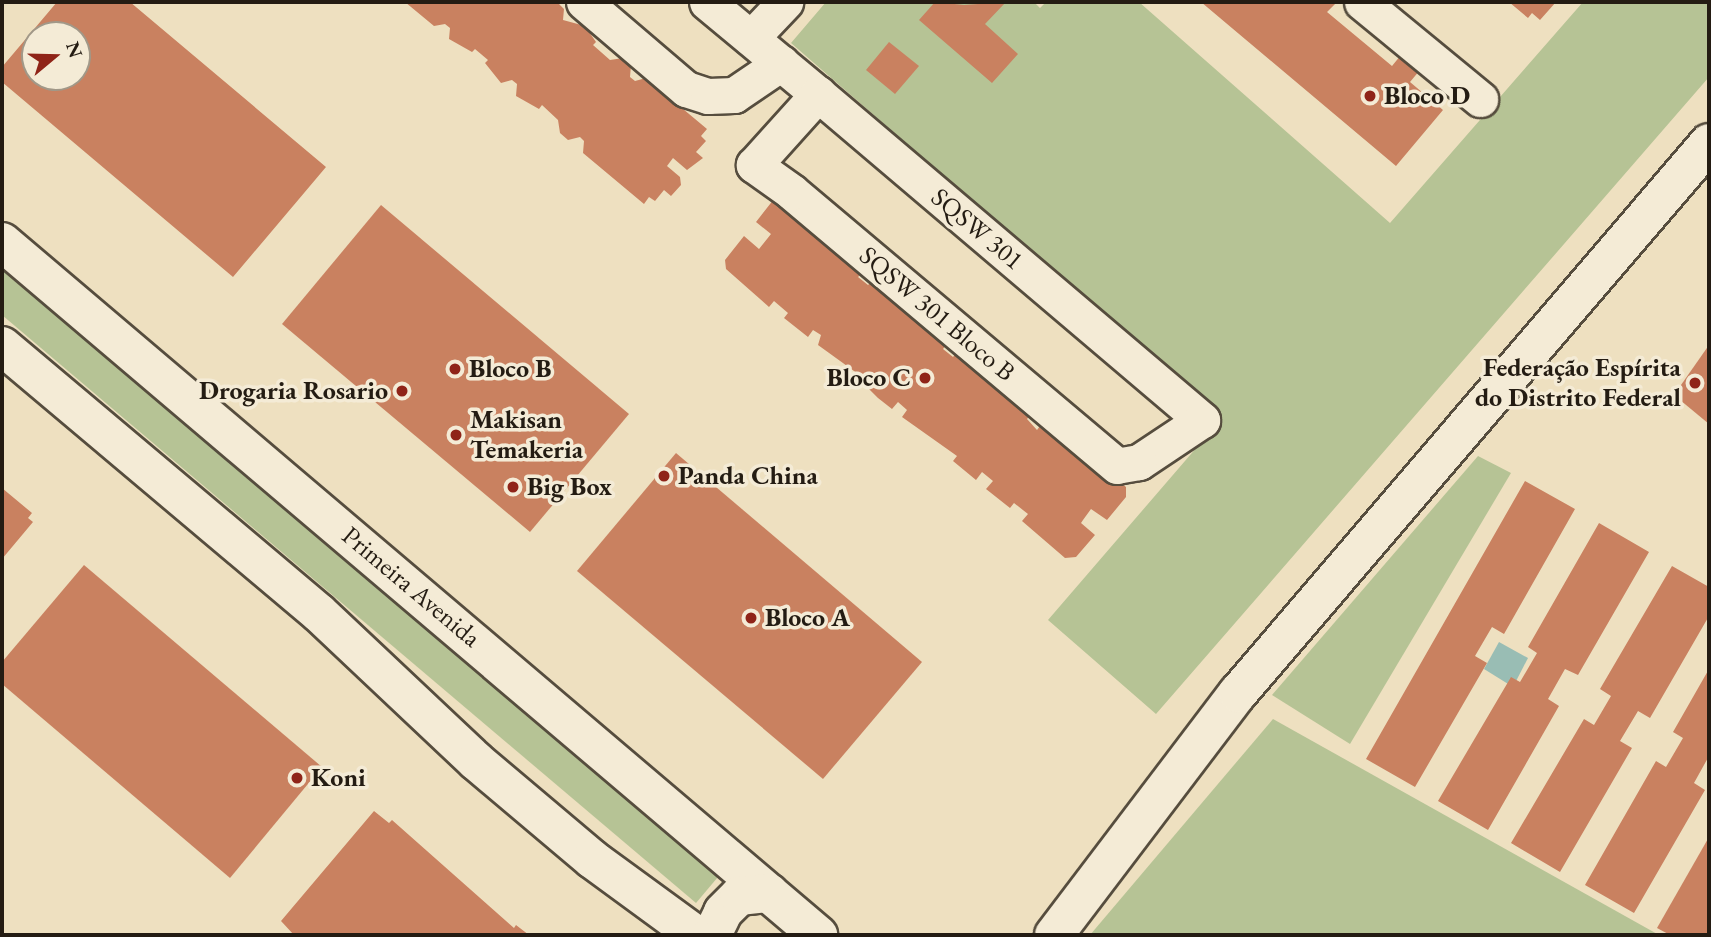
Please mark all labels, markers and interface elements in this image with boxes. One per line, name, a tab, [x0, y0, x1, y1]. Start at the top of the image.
north arrow	[21, 21, 91, 91]
text: N	[60, 38, 89, 61]
place label: Bloco D	[1384, 80, 1470, 112]
marker: Bloco D	[1362, 88, 1378, 104]
street label: SQSW 301	[925, 182, 1029, 276]
street label: SQSW 301 Bloco B	[853, 240, 1021, 388]
place label: Federação Espírita do Distrito Federal	[1475, 352, 1681, 414]
place label: Bloco B	[469, 353, 551, 385]
marker: Bloco B	[447, 361, 463, 377]
place label: Bloco C	[826, 362, 911, 394]
marker: Bloco C	[917, 370, 933, 386]
place label: Drogaria Rosario	[199, 375, 388, 407]
marker: Federação Espírita do Distrito Federal	[1687, 375, 1703, 391]
marker: Drogaria Rosario	[394, 383, 410, 399]
place label: Makisan Temakeria	[470, 404, 583, 466]
marker: Makisan Temakeria	[448, 427, 464, 443]
place label: Panda China	[678, 460, 818, 492]
marker: Panda China	[656, 468, 672, 484]
place label: Big Box	[527, 471, 612, 503]
marker: Big Box	[505, 479, 521, 495]
street label: Primeira Avenida	[335, 520, 487, 654]
place label: Bloco A	[765, 602, 850, 634]
marker: Bloco A	[743, 610, 759, 626]
place label: Koni	[311, 762, 366, 794]
marker: Koni	[289, 770, 305, 786]

